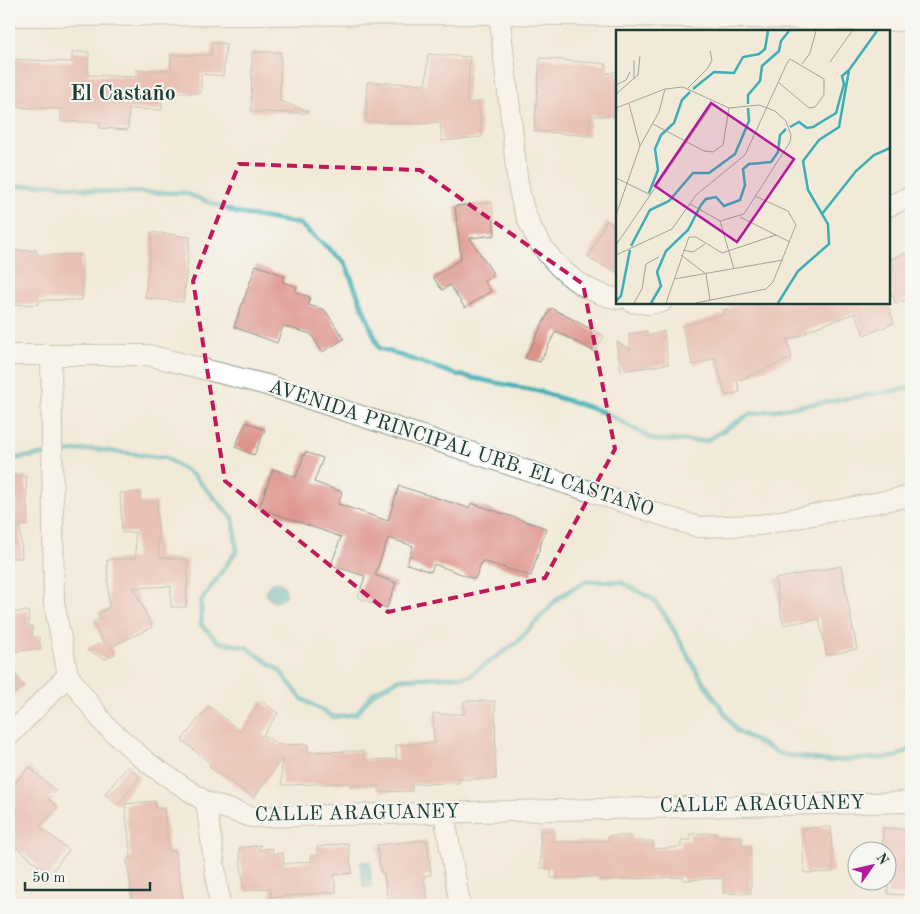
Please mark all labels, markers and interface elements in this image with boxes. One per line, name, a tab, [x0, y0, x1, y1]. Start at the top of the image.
inset map	[616, 30, 890, 304]
district label: El Castaño	[70, 83, 176, 105]
street label: AVENIDA PRINCIPAL URB. EL CASTAÑO	[266, 373, 657, 521]
street label: CALLE ARAGUANEY	[659, 793, 865, 817]
street label: CALLE ARAGUANEY	[254, 802, 460, 826]
north arrow	[848, 842, 898, 892]
text: N	[873, 851, 891, 868]
scale bar	[25, 859, 150, 891]
text: 50 m	[32, 871, 66, 886]

